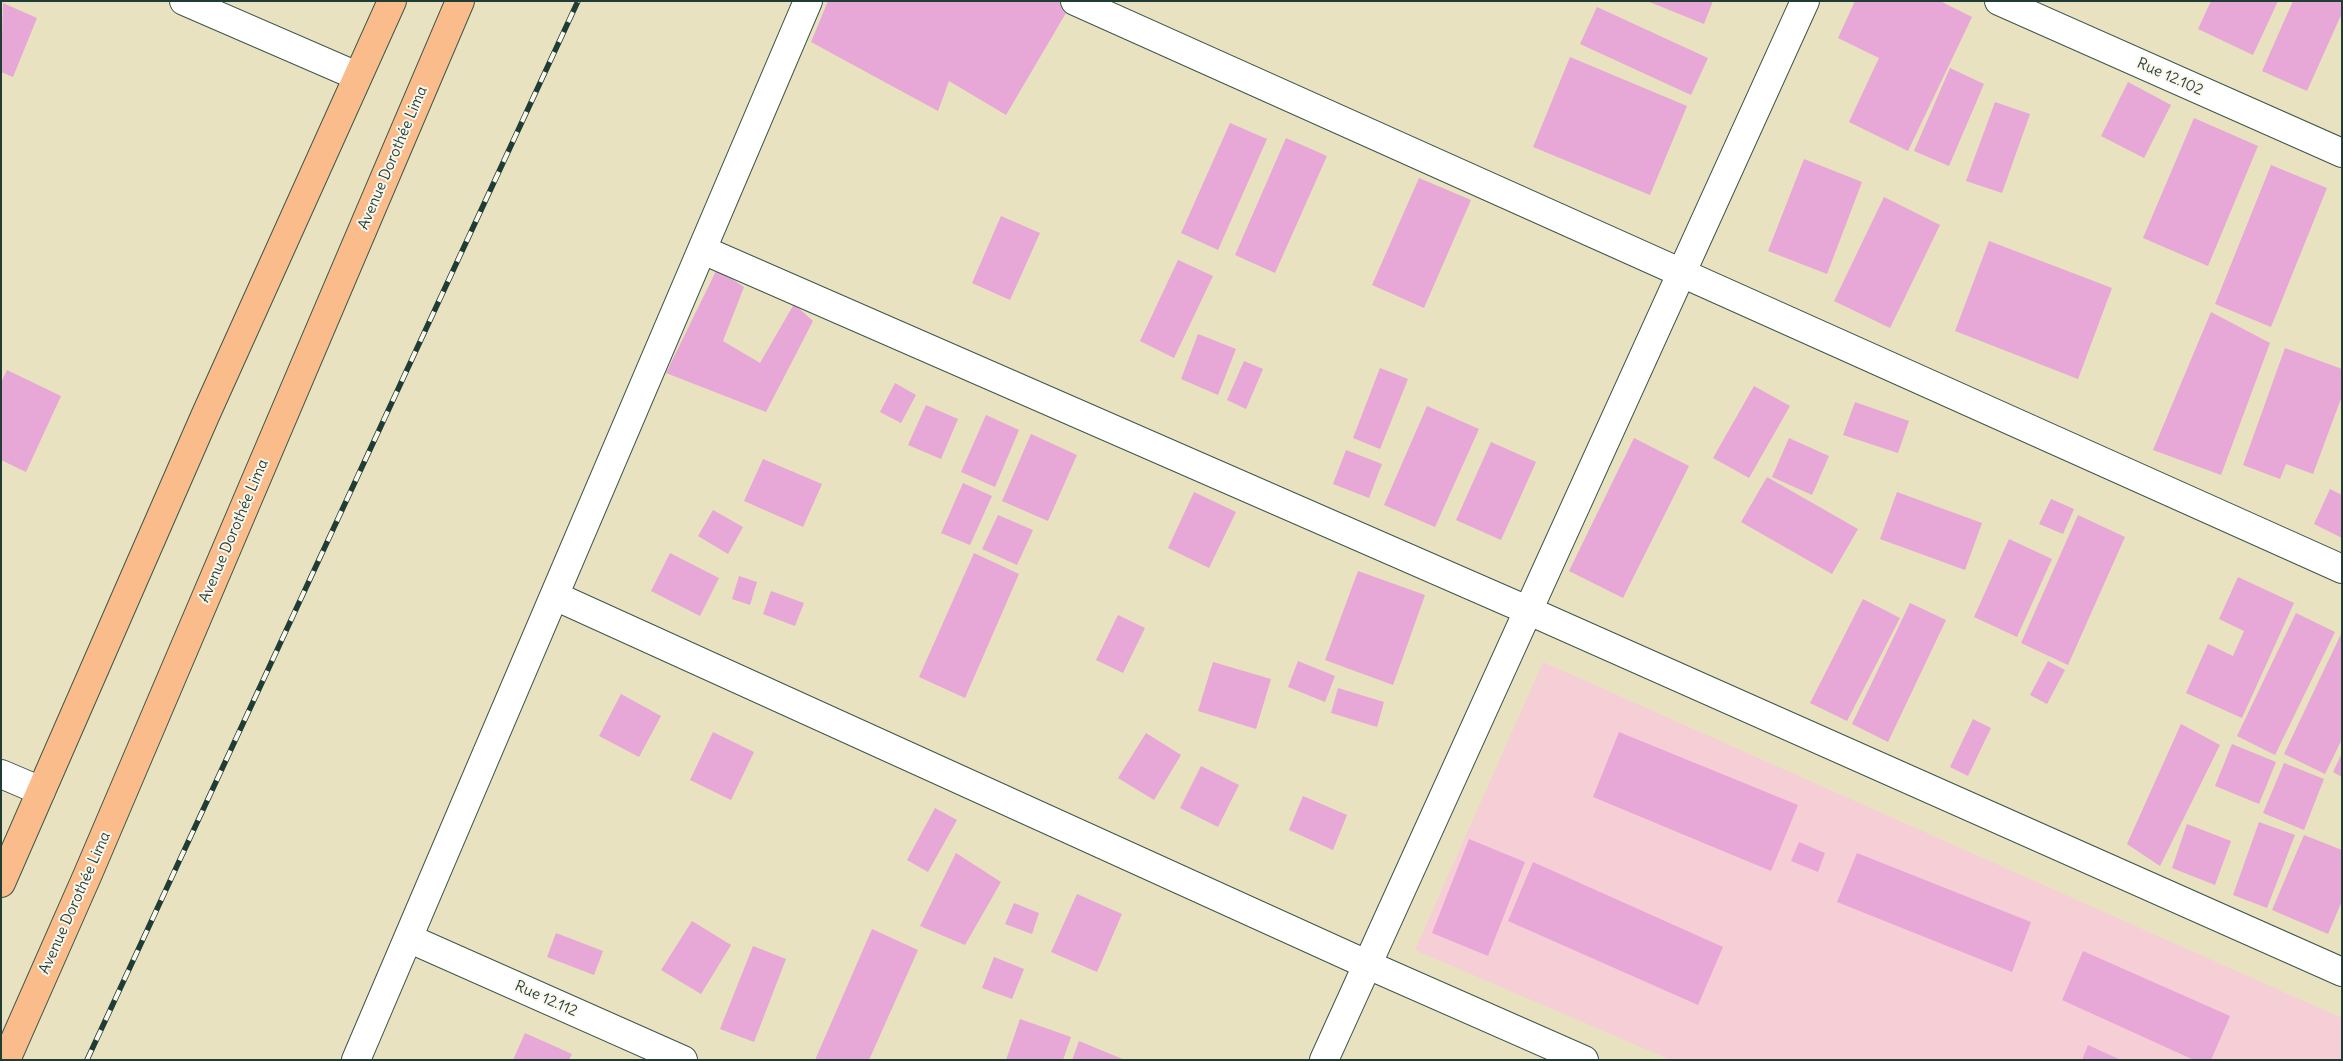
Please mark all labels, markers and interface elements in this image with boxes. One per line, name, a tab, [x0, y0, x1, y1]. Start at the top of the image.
street label: Rue 12.102	[2134, 54, 2206, 100]
street label: Avenue Dorothée Lima	[355, 84, 431, 232]
street label: Avenue Dorothée Lima	[196, 457, 272, 605]
street label: Avenue Dorothée Lima	[35, 829, 115, 977]
street label: Rue 12.112	[512, 977, 580, 1021]

